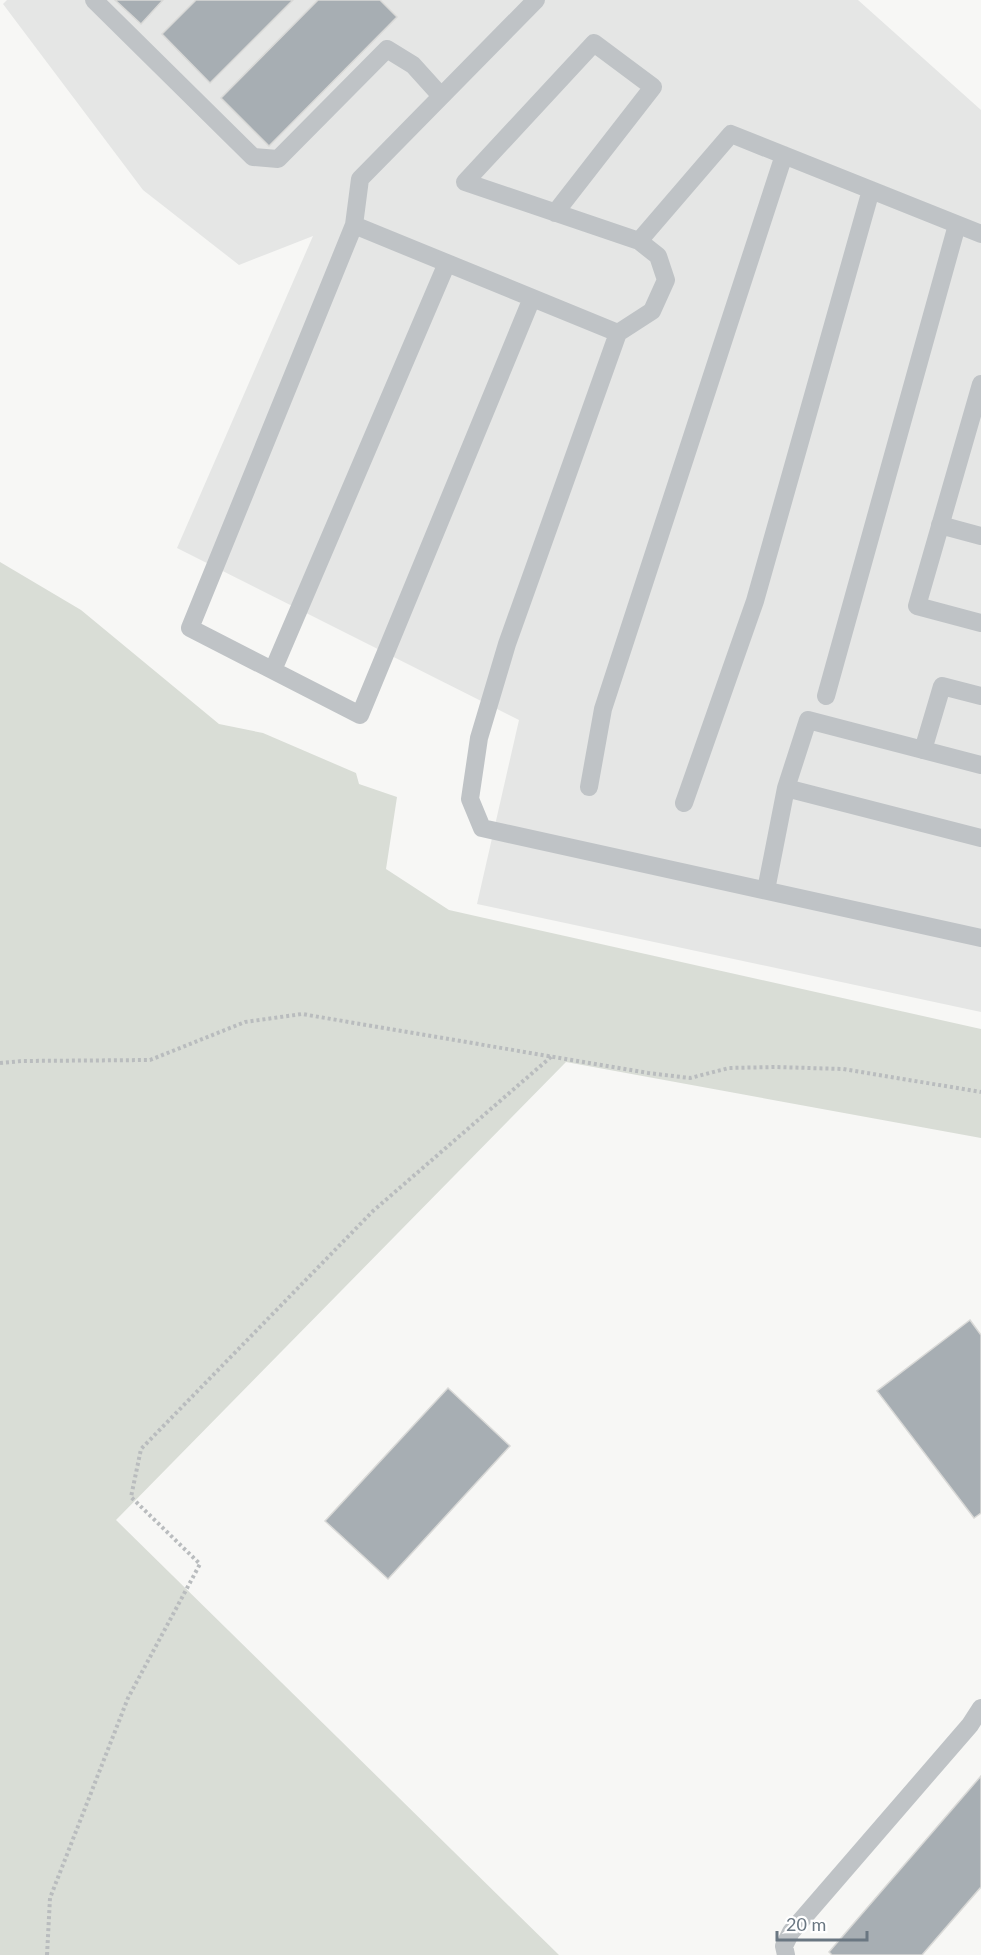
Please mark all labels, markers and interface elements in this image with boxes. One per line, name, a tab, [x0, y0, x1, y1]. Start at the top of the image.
scale bar	[777, 1904, 867, 1942]
text: 20 m	[786, 1913, 826, 1935]

